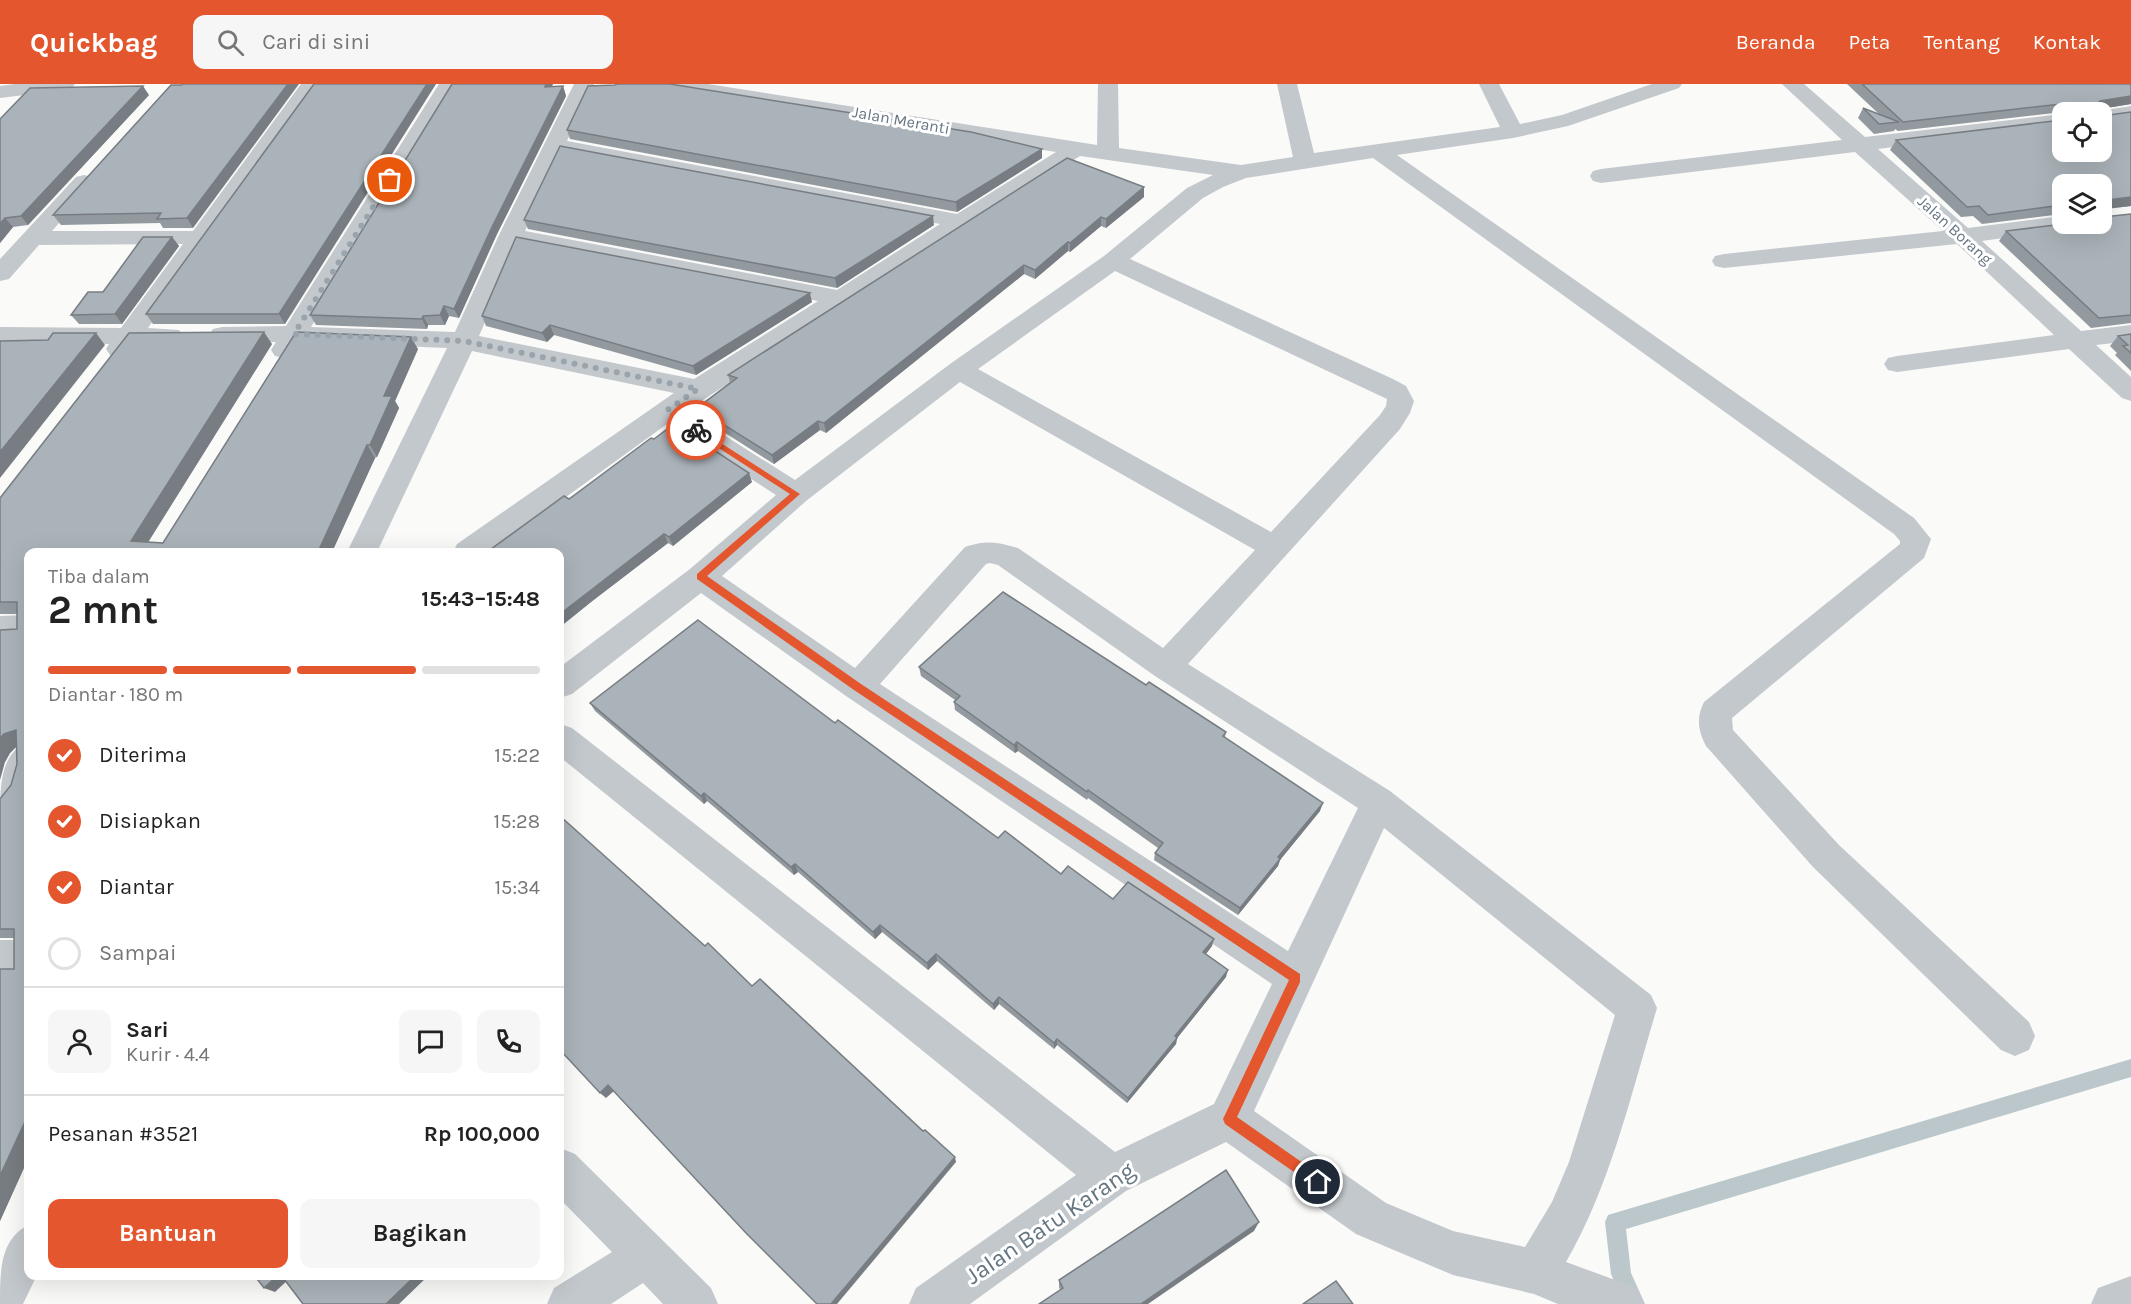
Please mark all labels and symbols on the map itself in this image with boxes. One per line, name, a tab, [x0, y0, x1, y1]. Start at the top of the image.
street label: Jalan Meranti	[851, 102, 951, 138]
pin	[364, 154, 415, 205]
street label: Jalan Borang	[1914, 191, 1996, 269]
courier	[666, 400, 726, 460]
street label: Jalan Batu Karang	[960, 1156, 1140, 1290]
pin	[1292, 1156, 1343, 1207]

